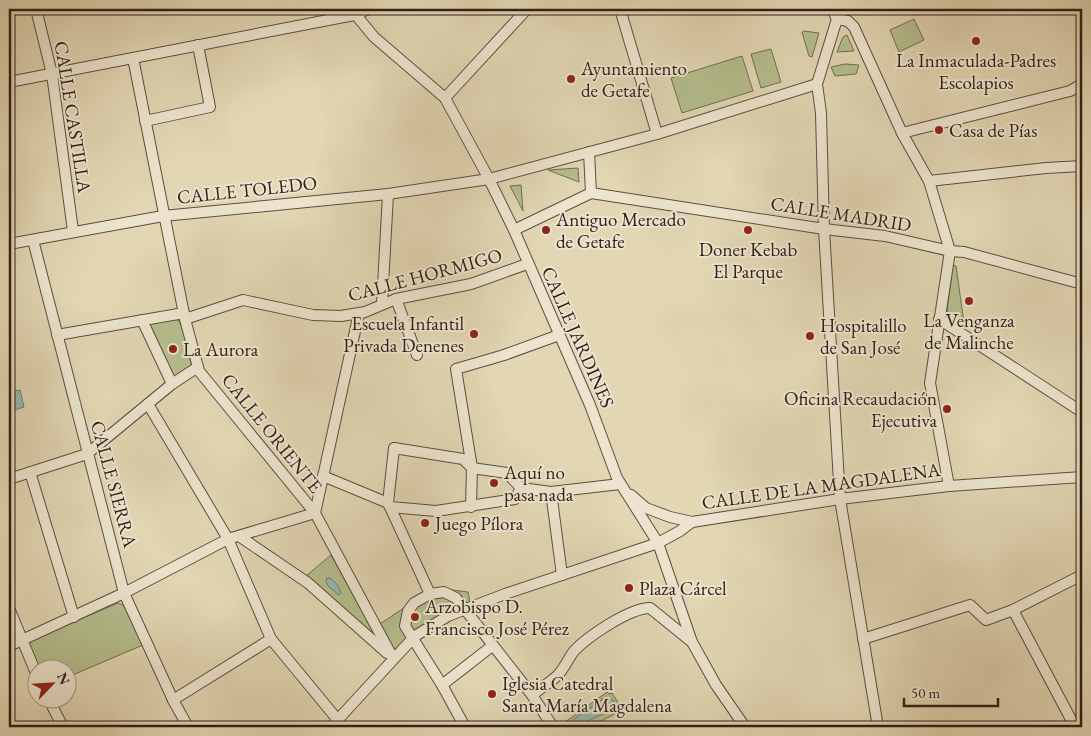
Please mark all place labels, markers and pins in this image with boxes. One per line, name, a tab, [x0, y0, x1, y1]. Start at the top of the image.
marker: La Inmaculada-Padres Escolapios	[970, 35, 982, 47]
place label: La Inmaculada-Padres Escolapios	[896, 48, 1056, 95]
place label: Ayuntamiento de Getafe	[580, 56, 687, 103]
marker: Ayuntamiento de Getafe	[565, 73, 577, 85]
place label: Casa de Pías	[949, 118, 1037, 143]
marker: Casa de Pías	[933, 124, 945, 136]
place label: Antiguo Mercado de Getafe	[555, 207, 686, 254]
marker: Antiguo Mercado de Getafe	[540, 224, 552, 236]
marker: Doner Kebab El Parque	[742, 224, 754, 236]
place label: Doner Kebab El Parque	[699, 237, 797, 284]
marker: La Venganza de Malinche	[963, 295, 975, 307]
place label: La Venganza de Malinche	[923, 308, 1015, 355]
place label: Escuela Infantil Privada Denenes	[343, 311, 464, 358]
place label: Hospitalillo de San José	[820, 313, 907, 360]
marker: Escuela Infantil Privada Denenes	[468, 328, 480, 340]
marker: Hospitalillo de San José	[804, 330, 816, 342]
place label: La Aurora	[183, 337, 259, 362]
marker: La Aurora	[167, 343, 179, 355]
place label: Oficina Recaudación Ejecutiva	[784, 386, 937, 433]
marker: Oficina Recaudación Ejecutiva	[941, 403, 953, 415]
place label: Aquí no pasa nada	[503, 460, 574, 507]
marker: Aquí no pasa nada	[488, 477, 500, 489]
place label: Juego Pílora	[433, 511, 524, 536]
marker: Juego Pílora	[419, 517, 431, 529]
place label: Plaza Cárcel	[639, 576, 727, 601]
marker: Plaza Cárcel	[623, 582, 635, 594]
place label: Arzobispo D. Francisco José Pérez	[424, 594, 570, 641]
marker: Arzobispo D. Francisco José Pérez	[409, 611, 421, 623]
place label: Iglesia Catedral Santa María Magdalena	[502, 671, 672, 718]
marker: Iglesia Catedral Santa María Magdalena	[486, 688, 498, 700]

